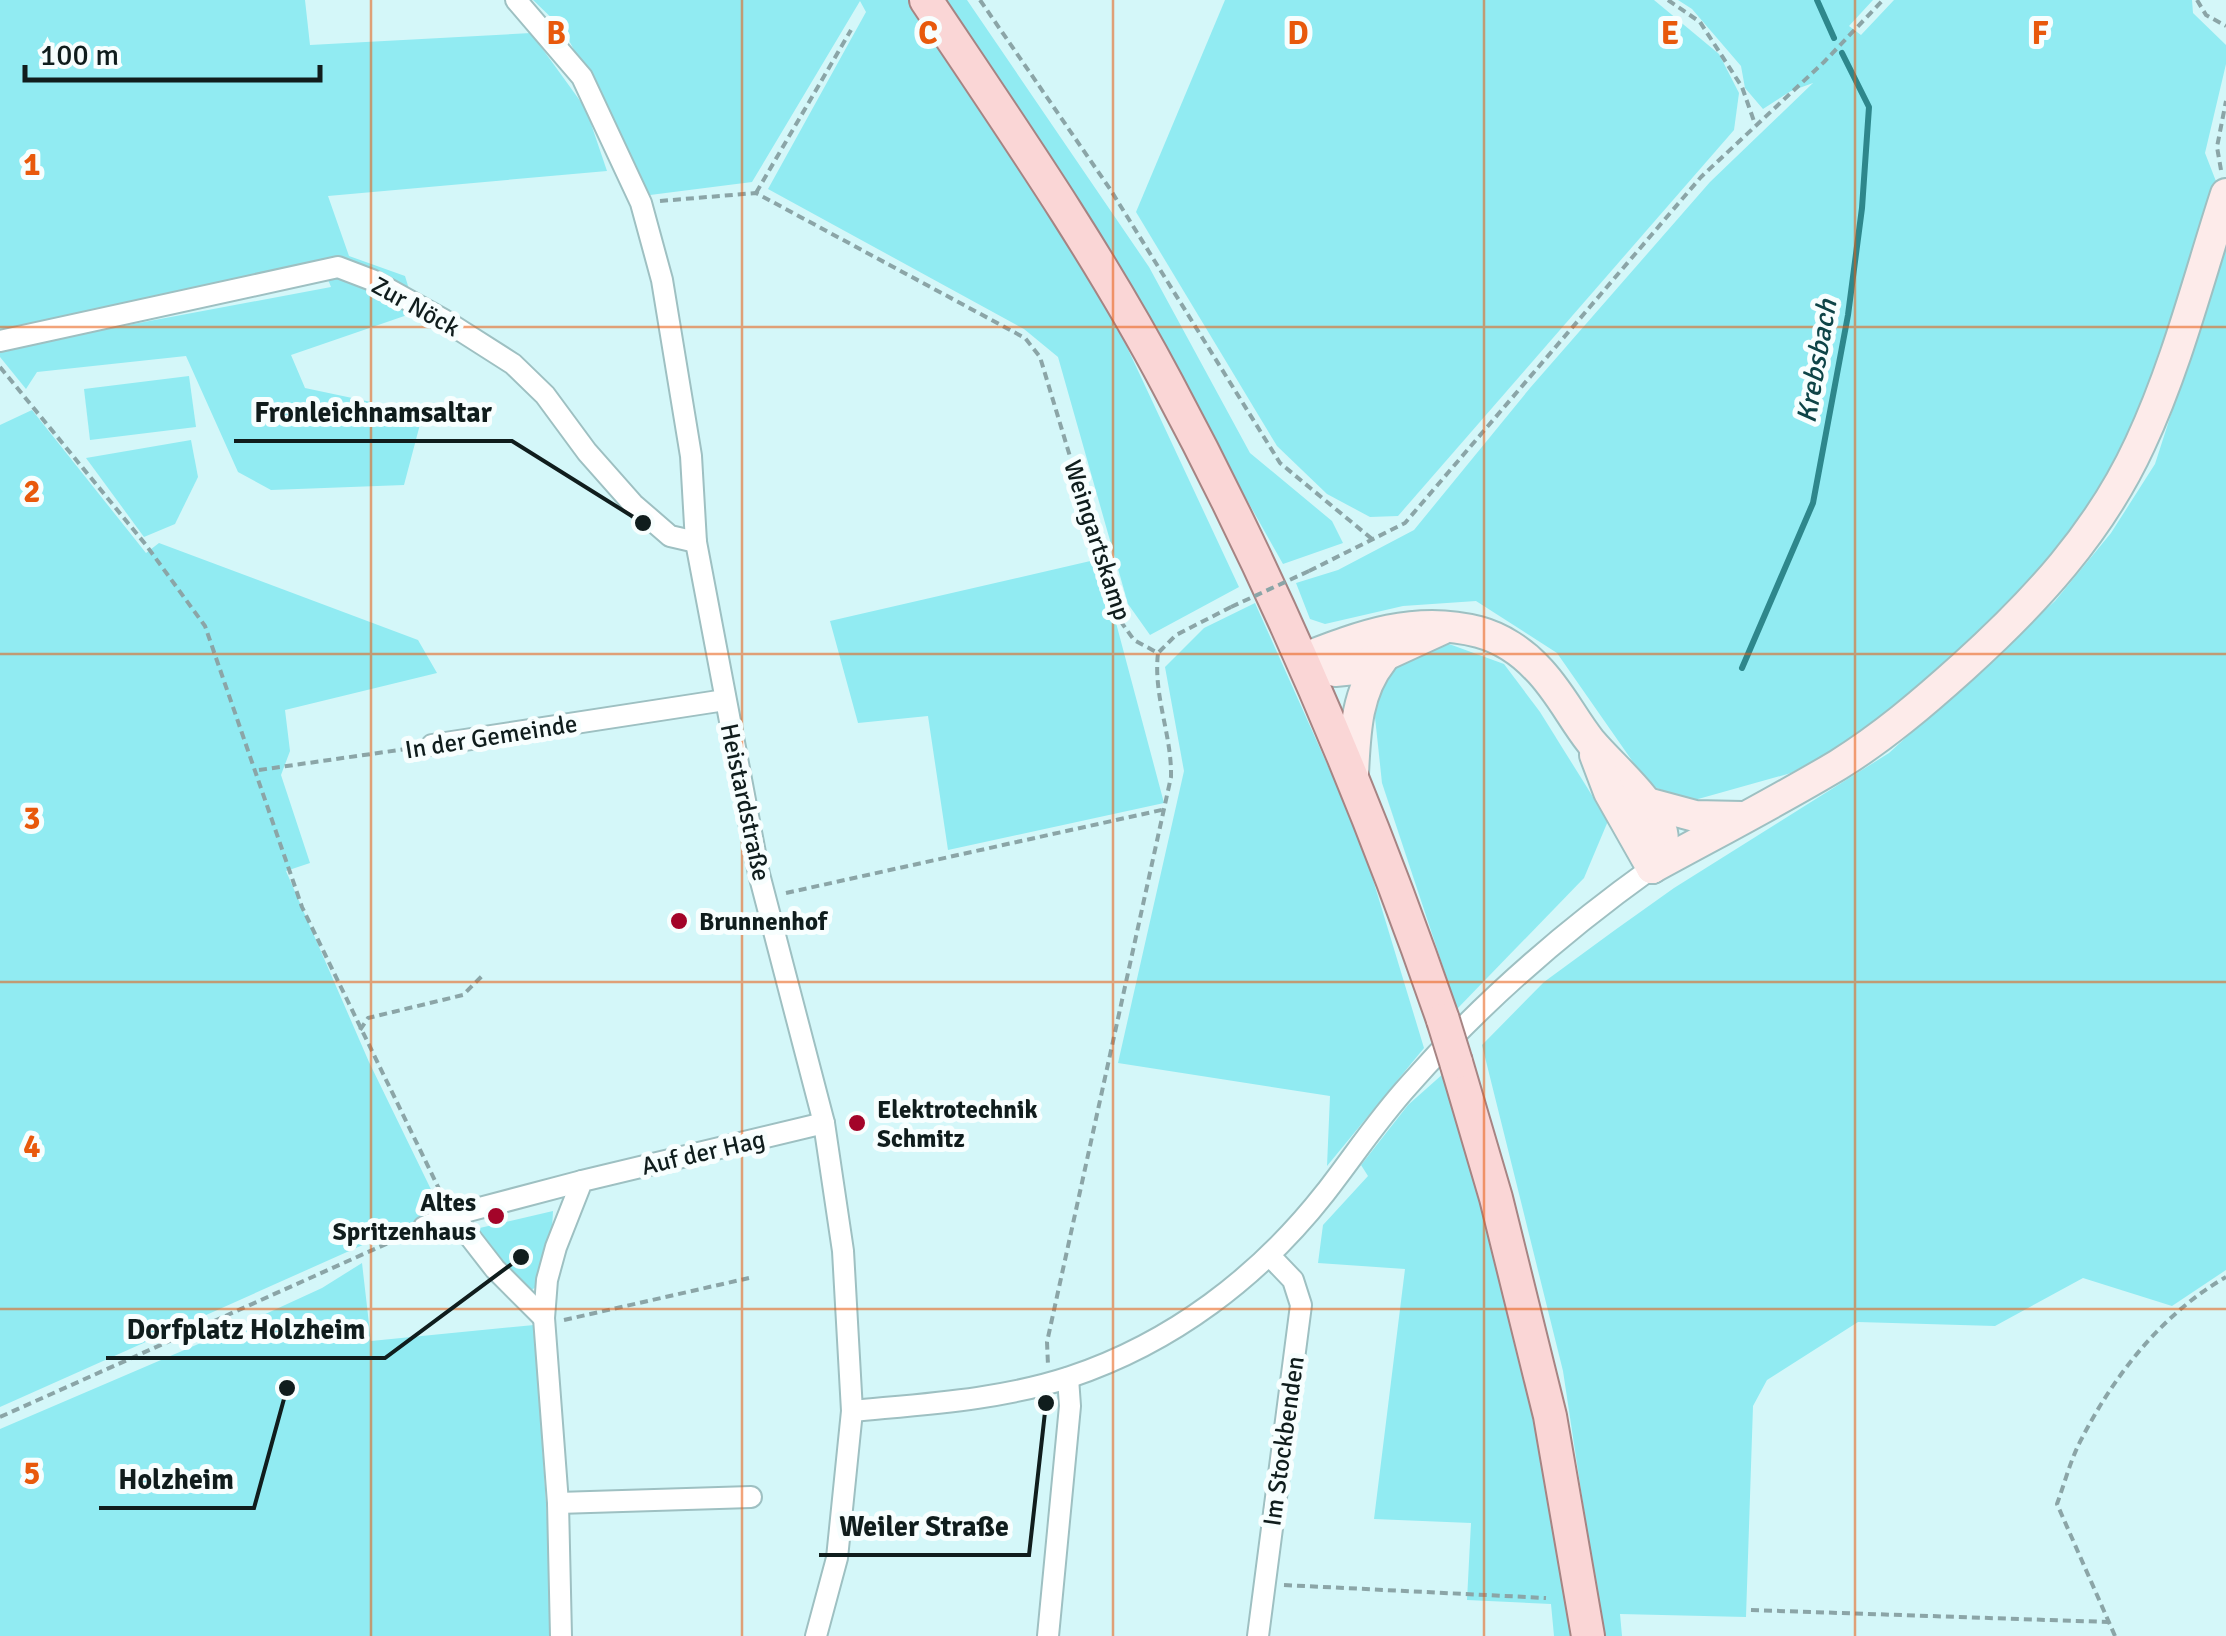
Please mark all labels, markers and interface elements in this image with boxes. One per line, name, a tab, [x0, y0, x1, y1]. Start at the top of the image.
text: B	[546, 14, 566, 53]
text: C	[918, 14, 938, 53]
text: D	[1287, 14, 1309, 53]
text: E	[1661, 14, 1679, 53]
text: F	[2031, 14, 2049, 53]
scale bar	[25, 20, 320, 82]
text: 100 m	[40, 37, 119, 74]
text: 1	[23, 145, 41, 184]
street label: Zur Nöck	[366, 270, 466, 344]
water label: Krebsbach	[1789, 296, 1845, 426]
callout: Fronleichnamsaltar	[234, 383, 512, 441]
text: Fronleichnamsaltar	[254, 396, 493, 430]
street label: Weingartskamp	[1057, 456, 1138, 624]
text: 2	[23, 472, 41, 511]
street label: In der Gemeinde	[403, 708, 580, 765]
street label: Heistardstraße	[714, 720, 777, 884]
text: 3	[23, 799, 41, 838]
place label: Brunnenhof	[699, 906, 829, 937]
marker: Brunnenhof	[668, 910, 690, 932]
place label: Elektrotechnik Schmitz	[877, 1094, 1038, 1154]
marker: Elektrotechnik Schmitz	[846, 1112, 868, 1134]
street label: Auf der Hag	[638, 1123, 768, 1182]
text: 4	[23, 1127, 41, 1166]
place label: Altes Spritzenhaus	[333, 1187, 476, 1247]
marker: Altes Spritzenhaus	[485, 1205, 507, 1227]
callout: Dorfplatz Holzheim	[106, 1300, 385, 1358]
text: Dorfplatz Holzheim	[126, 1313, 366, 1347]
street label: Im Stockbenden	[1256, 1354, 1311, 1528]
callout: Holzheim	[99, 1450, 254, 1508]
text: 5	[23, 1454, 41, 1493]
text: Holzheim	[118, 1463, 234, 1497]
callout: Weiler Straße	[819, 1497, 1029, 1555]
text: Weiler Straße	[839, 1510, 1009, 1544]

